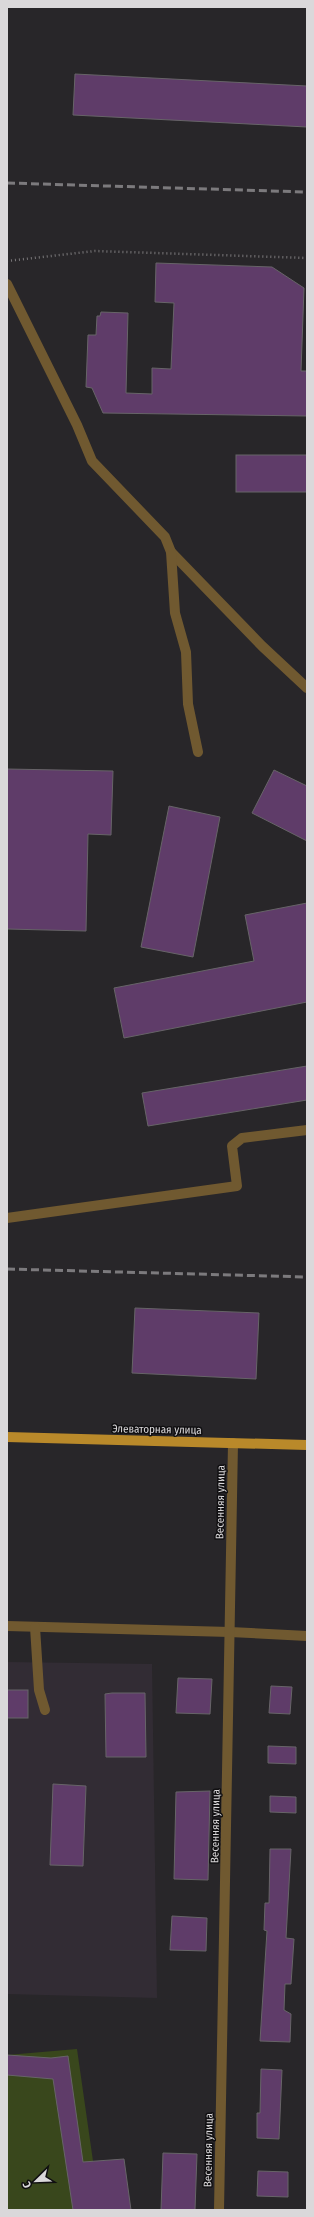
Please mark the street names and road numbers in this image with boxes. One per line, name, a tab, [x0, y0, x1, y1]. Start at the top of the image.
street label: Элеваторная улица	[112, 1422, 202, 1437]
street label: Весенняя улица	[213, 1465, 228, 1539]
street label: Весенняя улица	[208, 1789, 223, 1863]
street label: Весенняя улица	[201, 2113, 216, 2187]

